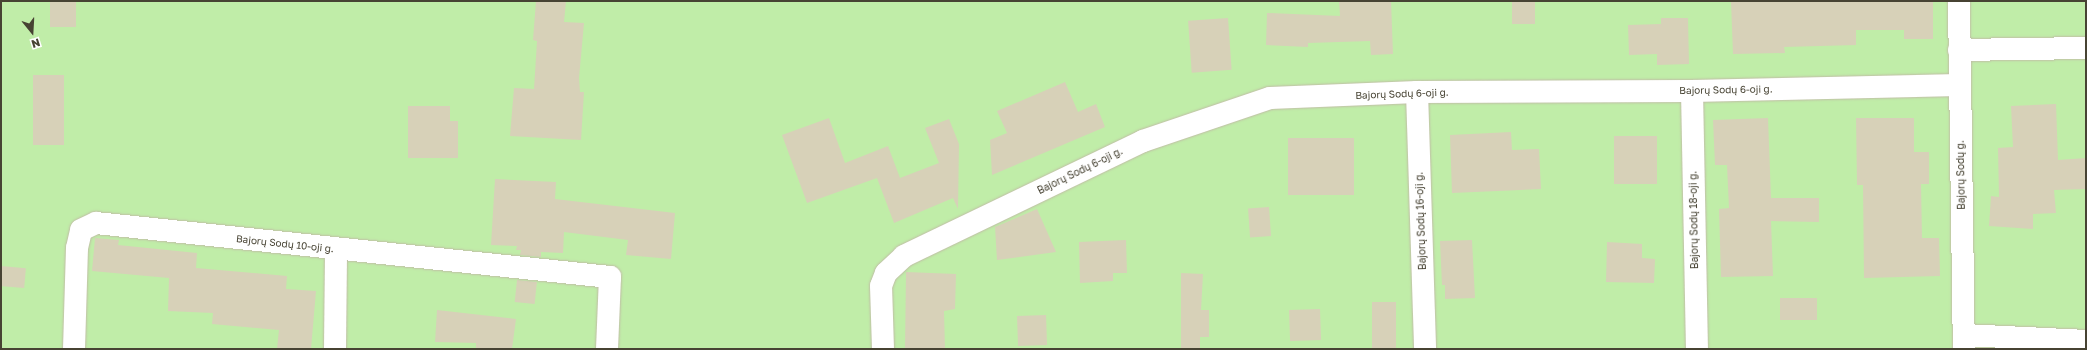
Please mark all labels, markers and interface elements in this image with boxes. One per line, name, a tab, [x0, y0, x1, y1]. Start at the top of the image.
north arrow	[12, 12, 52, 52]
text: N	[30, 36, 42, 51]
street label: Bajorų Sodų 6-oji g.	[1679, 83, 1773, 97]
street label: Bajorų Sodų 6-oji g.	[1355, 86, 1449, 102]
street label: Bajorų Sodų g.	[1954, 140, 1968, 210]
street label: Bajorų Sodų 6-oji g.	[1035, 145, 1125, 197]
street label: Bajorų Sodų 18-oji g.	[1687, 171, 1701, 269]
street label: Bajorų Sodų 16-oji g.	[1413, 172, 1429, 270]
street label: Bajorų Sodų 10-oji g.	[235, 233, 335, 255]

